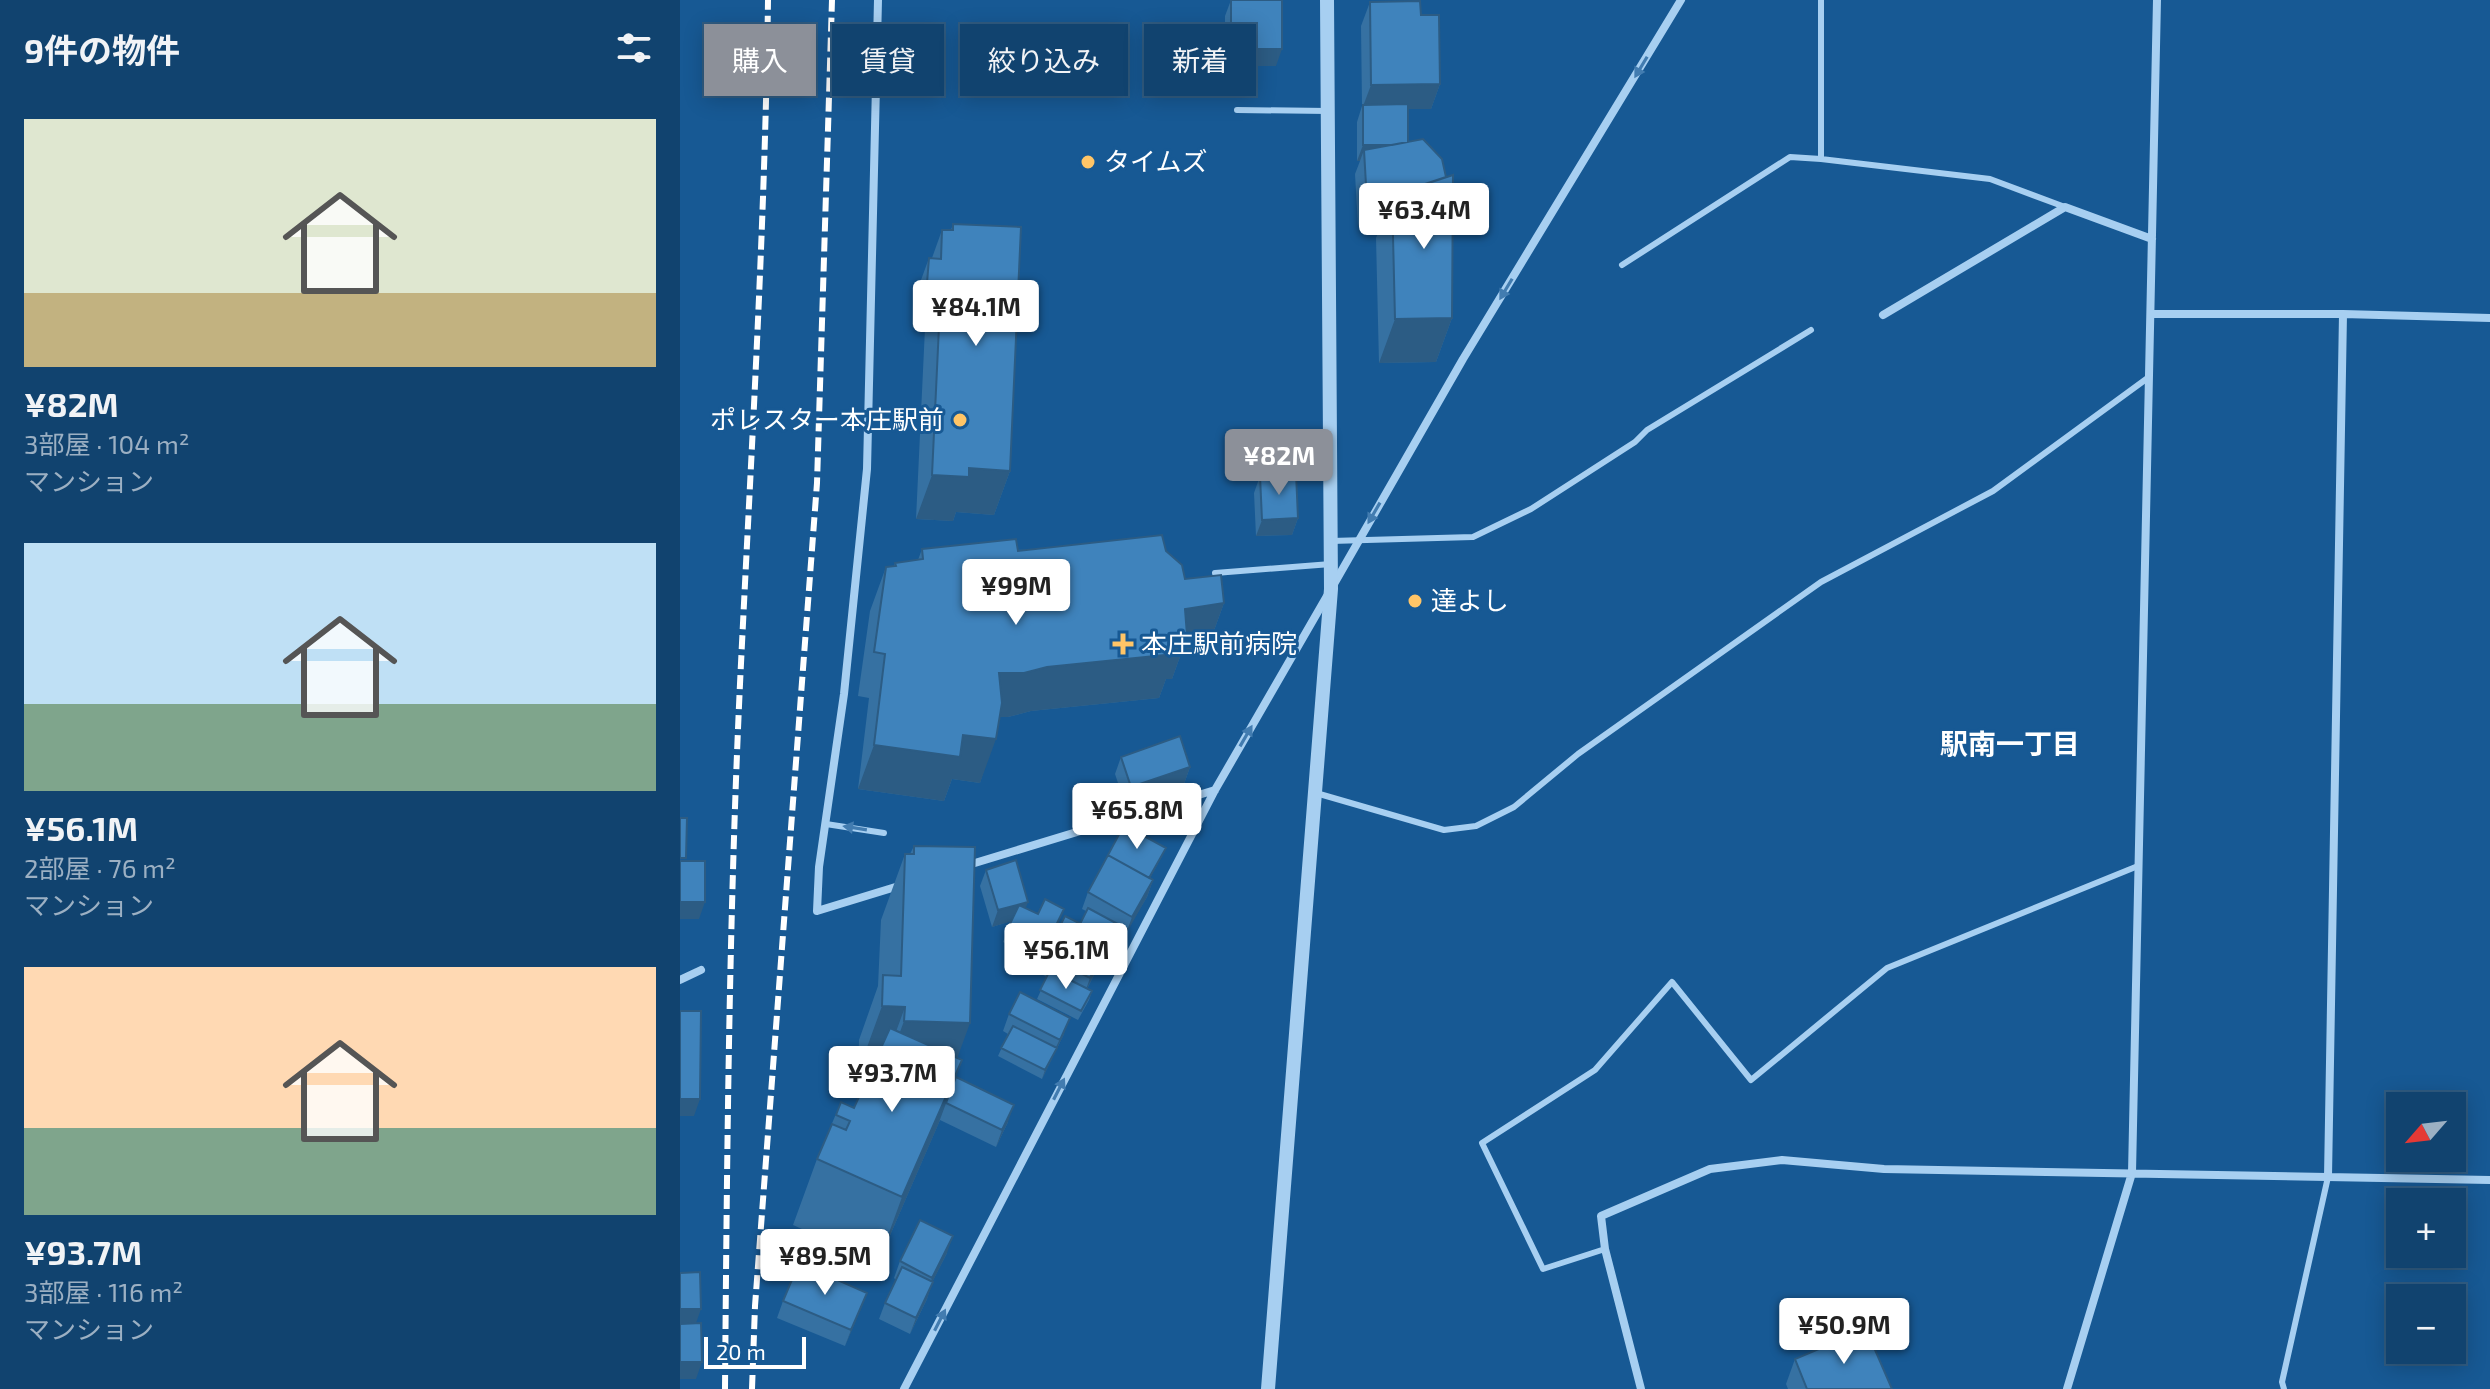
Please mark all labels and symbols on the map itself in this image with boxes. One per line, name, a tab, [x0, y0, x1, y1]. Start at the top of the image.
one-way arrow	[1634, 56, 1648, 78]
place label: タイムズ	[1104, 145, 1207, 176]
marker: タイムズ	[1079, 153, 1097, 171]
pin: ¥63.4M	[1359, 183, 1489, 251]
one-way arrow	[1499, 278, 1513, 300]
pin: ¥84.1M	[911, 280, 1041, 348]
place label: ポレスター本庄駅前	[710, 403, 944, 434]
marker: ポレスター本庄駅前	[951, 411, 969, 429]
pin: ¥82M	[1232, 429, 1326, 497]
one-way arrow	[1367, 502, 1381, 524]
pin: ¥99M	[969, 559, 1063, 627]
place label: 達よし	[1431, 584, 1509, 615]
marker: 達よし	[1406, 592, 1424, 610]
place label: 本庄駅前病院	[1141, 627, 1297, 658]
marker: 本庄駅前病院	[1112, 633, 1134, 655]
one-way arrow	[1239, 724, 1253, 747]
district label: 駅南一丁目	[1940, 726, 2080, 760]
pin: ¥65.8M	[1072, 783, 1202, 851]
one-way arrow	[842, 822, 867, 834]
pin: ¥56.1M	[1001, 923, 1131, 991]
pin: ¥93.7M	[827, 1046, 957, 1114]
one-way arrow	[1053, 1078, 1066, 1101]
north arrow	[2386, 1092, 2466, 1172]
pin: ¥89.5M	[760, 1229, 890, 1297]
pin: ¥50.9M	[1779, 1298, 1909, 1366]
one-way arrow	[933, 1308, 946, 1331]
scale bar	[704, 1333, 806, 1369]

